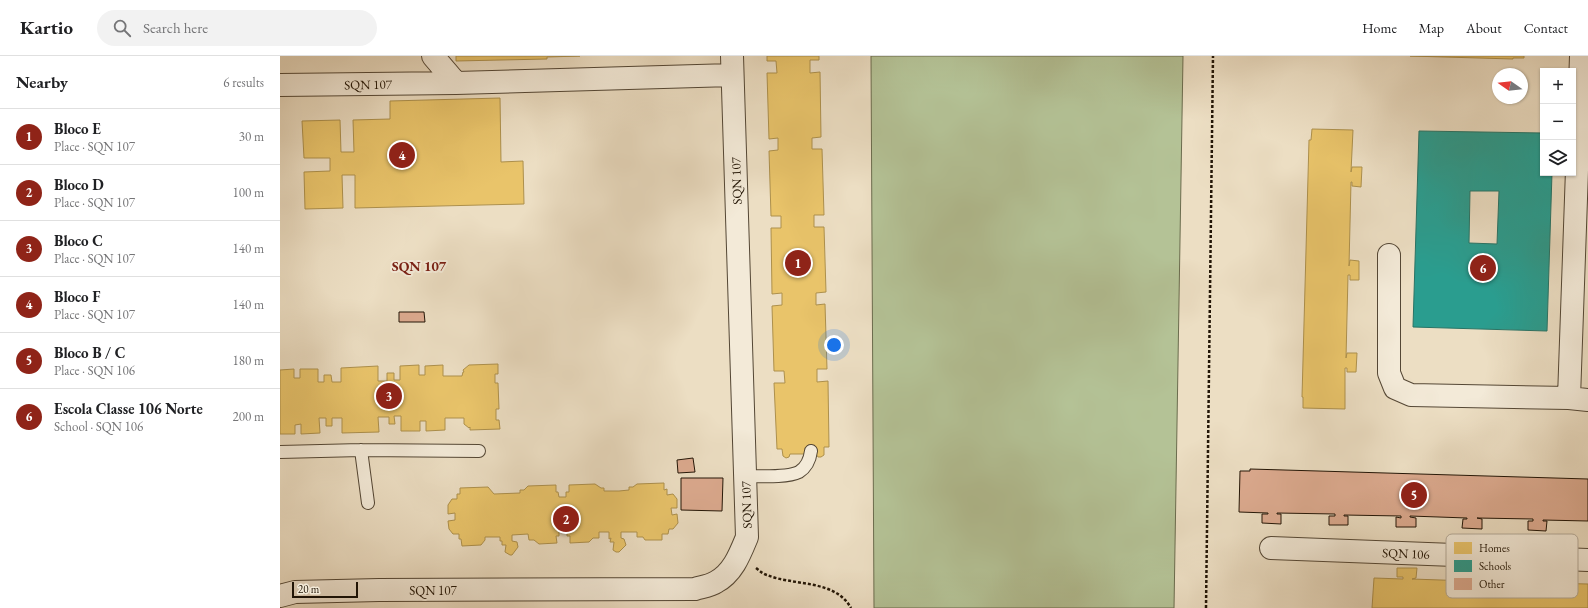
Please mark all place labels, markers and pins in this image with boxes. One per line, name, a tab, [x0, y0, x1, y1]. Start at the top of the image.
pin: 4	[389, 140, 415, 170]
pin: 1	[785, 248, 811, 278]
pin: 6	[1470, 253, 1496, 283]
pin: 3	[376, 381, 402, 411]
pin: 5	[1401, 480, 1427, 510]
pin: 2	[553, 504, 579, 534]

